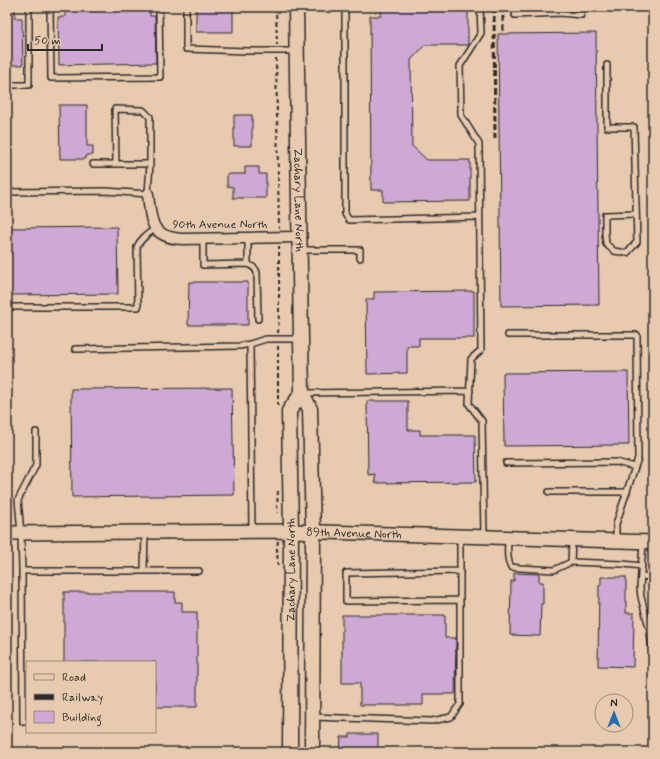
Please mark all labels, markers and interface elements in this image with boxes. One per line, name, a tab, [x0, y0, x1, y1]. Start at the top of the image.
scale bar	[28, 26, 102, 52]
text: 50 m	[34, 33, 61, 49]
street label: Zachary Lane North	[289, 148, 307, 252]
street label: 90th Avenue North	[173, 217, 267, 233]
street label: Zachary Lane North	[284, 518, 300, 622]
street label: 89th Avenue North	[306, 524, 402, 543]
legend	[26, 661, 156, 733]
text: Road	[62, 670, 86, 686]
text: Railway	[62, 690, 104, 706]
north arrow	[594, 693, 634, 733]
text: N	[610, 697, 618, 711]
text: Building	[62, 710, 102, 727]

